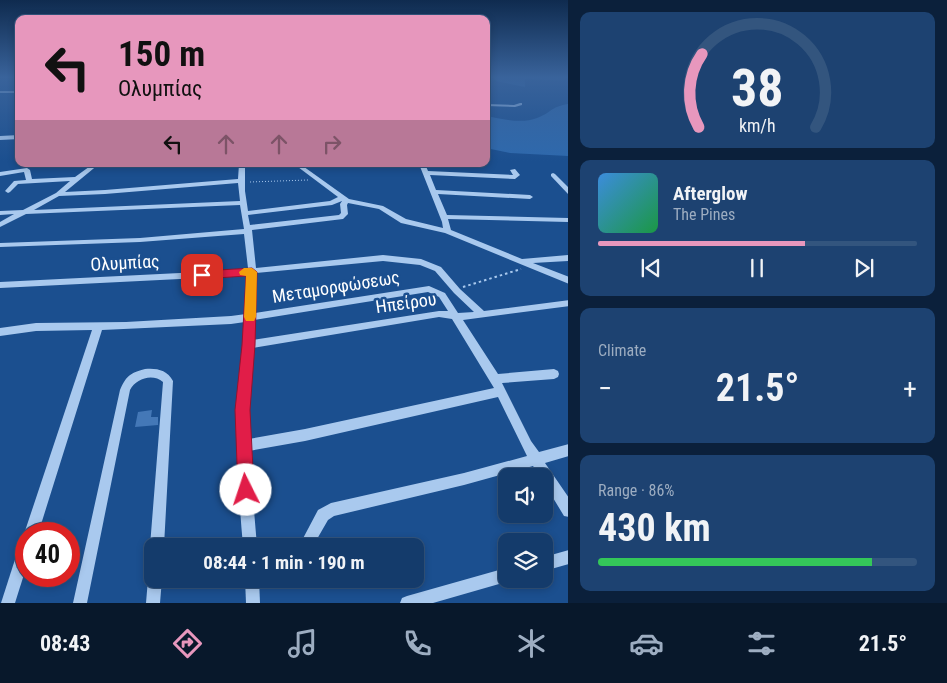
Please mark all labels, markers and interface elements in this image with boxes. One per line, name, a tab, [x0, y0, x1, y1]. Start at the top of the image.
text: 150 m	[118, 34, 205, 75]
icon: left	[35, 35, 100, 100]
text: 38	[731, 58, 784, 119]
text: Ολυμπίας	[118, 76, 202, 101]
text: km/h	[739, 115, 776, 136]
icon: left	[159, 130, 187, 158]
icon: ahead	[212, 130, 240, 158]
icon: ahead	[265, 130, 293, 158]
icon: right	[318, 130, 346, 158]
text: Afterglow	[673, 182, 747, 205]
text: The Pines	[673, 205, 735, 224]
street label: Ολυμπίας	[90, 250, 160, 275]
pin	[181, 254, 223, 296]
icon: previous	[637, 254, 665, 282]
icon: pause	[743, 254, 771, 282]
icon: next	[850, 254, 878, 282]
icon: arrive	[188, 261, 216, 289]
street label: Μεταμορφώσεως	[271, 266, 401, 307]
street label: Ηπείρου	[374, 288, 438, 317]
text: Climate	[598, 341, 646, 360]
text: 21.5°	[716, 366, 799, 410]
text: −	[598, 372, 612, 405]
text: +	[903, 372, 917, 405]
position arrow	[219, 463, 271, 515]
map controls	[498, 468, 553, 588]
button: sound	[498, 468, 553, 523]
text: Range · 86%	[598, 481, 674, 500]
text: 430 km	[598, 506, 711, 550]
speed limit sign: 40	[15, 522, 80, 587]
button: layers	[498, 533, 553, 588]
text: 08:44 · 1 min · 190 m	[203, 551, 365, 574]
icon: directions	[170, 626, 205, 661]
icon: music	[285, 626, 320, 661]
icon: phone	[400, 626, 435, 661]
icon: climate	[514, 626, 549, 661]
icon: car	[629, 626, 664, 661]
icon: filters	[744, 626, 779, 661]
text: 08:43	[40, 631, 90, 656]
text: 21.5°	[859, 631, 907, 656]

